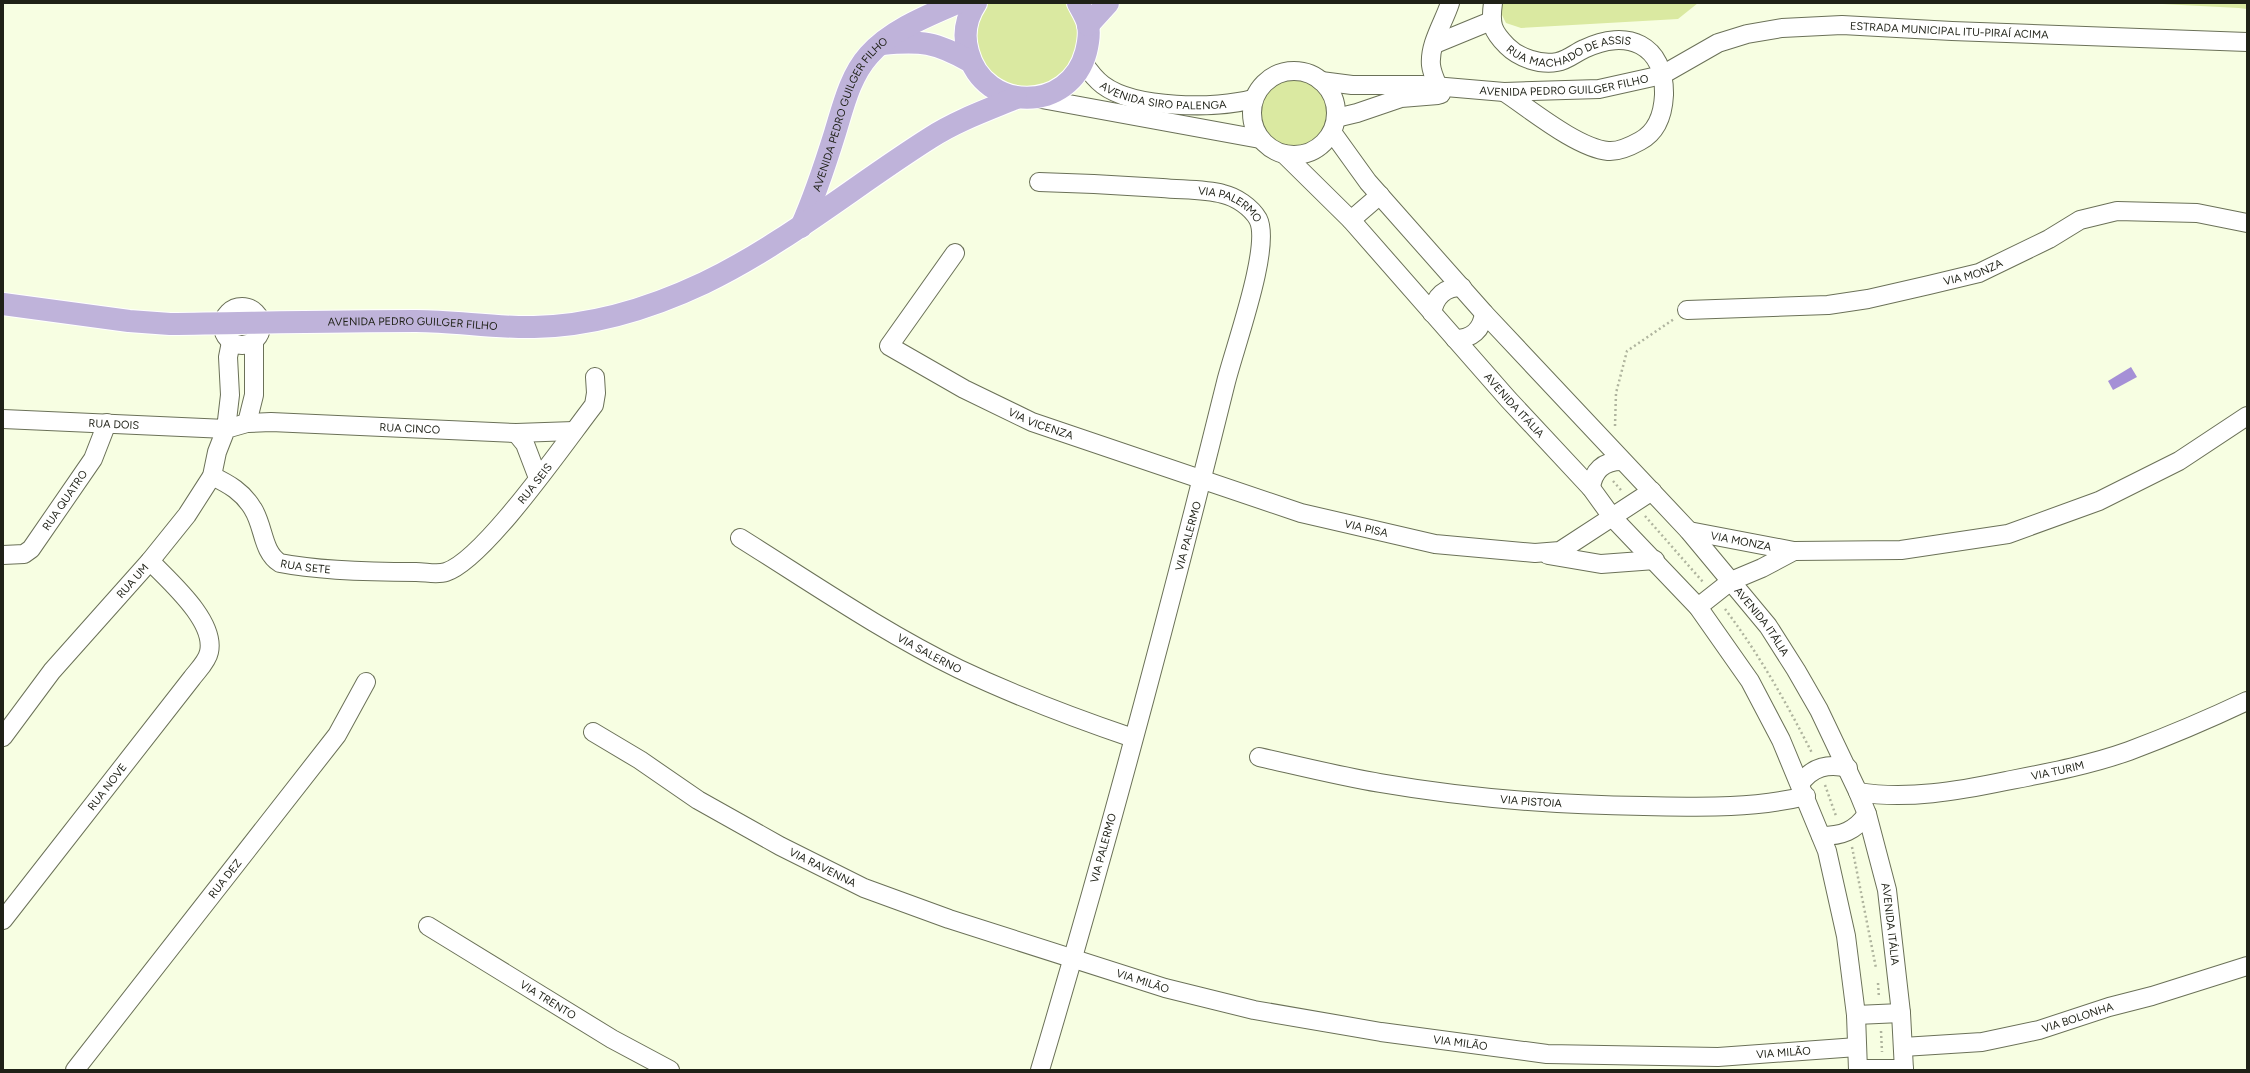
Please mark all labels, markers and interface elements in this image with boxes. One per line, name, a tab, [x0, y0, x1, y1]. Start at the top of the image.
street label: ESTRADA MUNICIPAL ITU-PIRAÍ ACIMA	[1850, 19, 2049, 42]
street label: AVENIDA PEDRO GUILGER FILHO	[810, 34, 891, 193]
text: RUA MACHADO DE ASSIS	[1503, 34, 1632, 70]
street label: RUA MACHADO DE ASSIS	[1504, 35, 1636, 49]
street label: AVENIDA PEDRO GUILGER FILHO	[1479, 72, 1650, 99]
street label: AVENIDA SIRO PALENGA	[1097, 79, 1228, 112]
street label: VIA PALERMO	[1197, 184, 1265, 225]
street label: VIA MONZA	[1942, 256, 2005, 288]
street label: AVENIDA PEDRO GUILGER FILHO	[328, 315, 498, 333]
street label: AVENIDA ITÁLIA	[1481, 370, 1547, 441]
street label: VIA VICENZA	[1006, 405, 1076, 443]
street label: RUA DOIS	[88, 417, 140, 432]
street label: RUA CINCO	[379, 421, 441, 437]
street label: RUA SEIS	[515, 461, 555, 507]
street label: RUA QUATRO	[40, 467, 91, 533]
street label: VIA PALERMO	[1173, 499, 1204, 572]
street label: VIA PISA	[1343, 517, 1390, 540]
street label: VIA MONZA	[1709, 529, 1773, 554]
street label: RUA SETE	[279, 557, 331, 576]
street label: RUA UM	[114, 561, 152, 601]
street label: AVENIDA ITÁLIA	[1731, 585, 1792, 659]
street label: VIA SALERNO	[895, 631, 964, 676]
street label: VIA TURIM	[2030, 759, 2086, 783]
street label: RUA NOVE	[85, 761, 130, 813]
street label: VIA PISTOIA	[1500, 793, 1563, 810]
street label: VIA PALERMO	[1088, 811, 1119, 884]
street label: VIA RAVENNA	[787, 846, 859, 890]
street label: RUA DEZ	[206, 857, 244, 901]
street label: AVENIDA ITÁLIA	[1878, 881, 1902, 967]
street label: VIA MILÃO	[1115, 967, 1171, 996]
street label: VIA TRENTO	[517, 978, 579, 1023]
street label: VIA BOLONHA	[2040, 1000, 2115, 1036]
street label: VIA MILÃO	[1432, 1033, 1489, 1053]
street label: VIA MILÃO	[1756, 1044, 1812, 1061]

